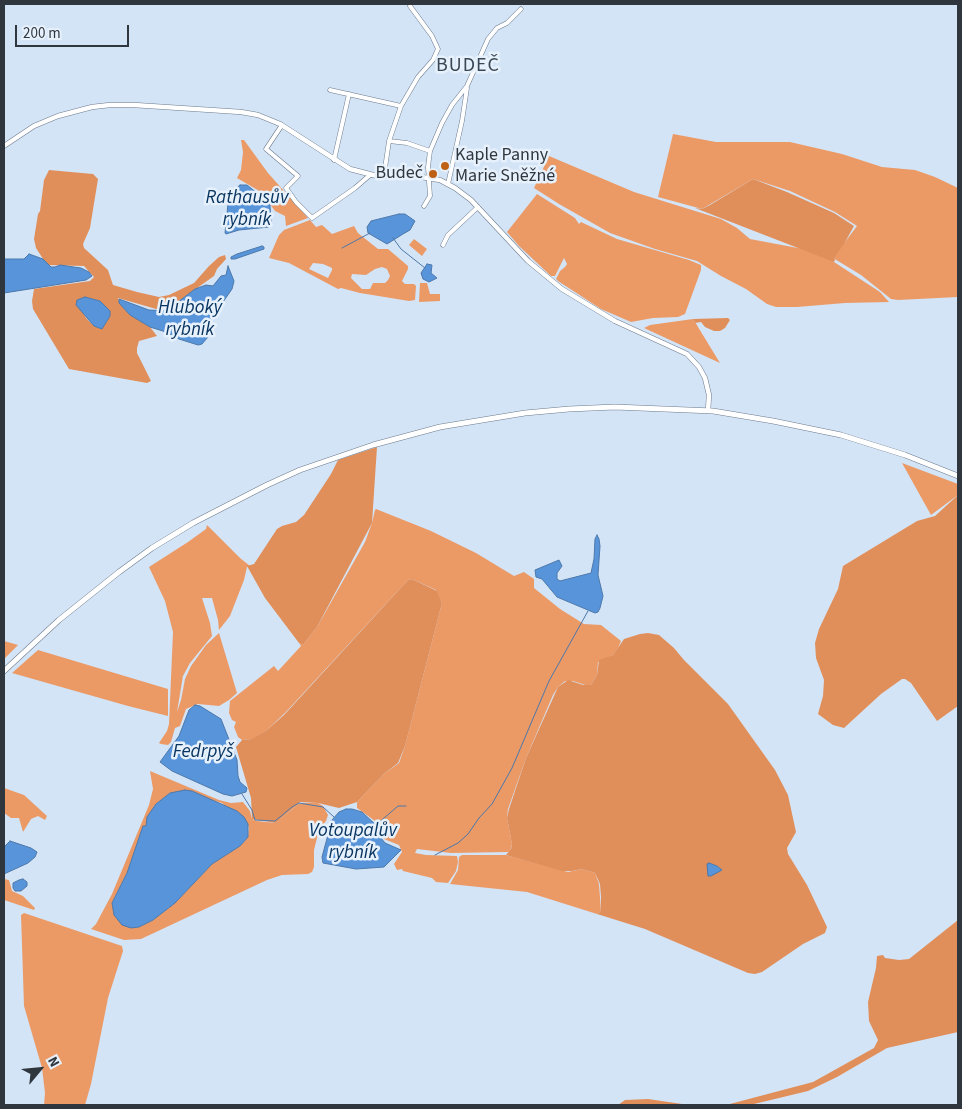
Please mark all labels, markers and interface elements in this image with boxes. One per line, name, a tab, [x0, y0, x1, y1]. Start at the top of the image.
scale bar	[18, 15, 131, 47]
text: 200 m	[23, 23, 61, 44]
district label: BUDEČ	[435, 55, 501, 79]
place label: Kaple Panny Marie Sněžné	[455, 145, 555, 188]
marker: Kaple Panny Marie Sněžné	[439, 160, 451, 172]
place label: Budeč	[375, 163, 423, 185]
marker: Budeč	[427, 168, 439, 180]
water label: Rathausův rybník	[206, 188, 288, 232]
water label: Hluboký rybník	[158, 298, 222, 342]
water label: Fedrpyš	[173, 742, 233, 764]
water label: Votoupalův rybník	[309, 821, 397, 865]
north arrow	[15, 1044, 65, 1094]
text: N	[42, 1053, 64, 1071]

